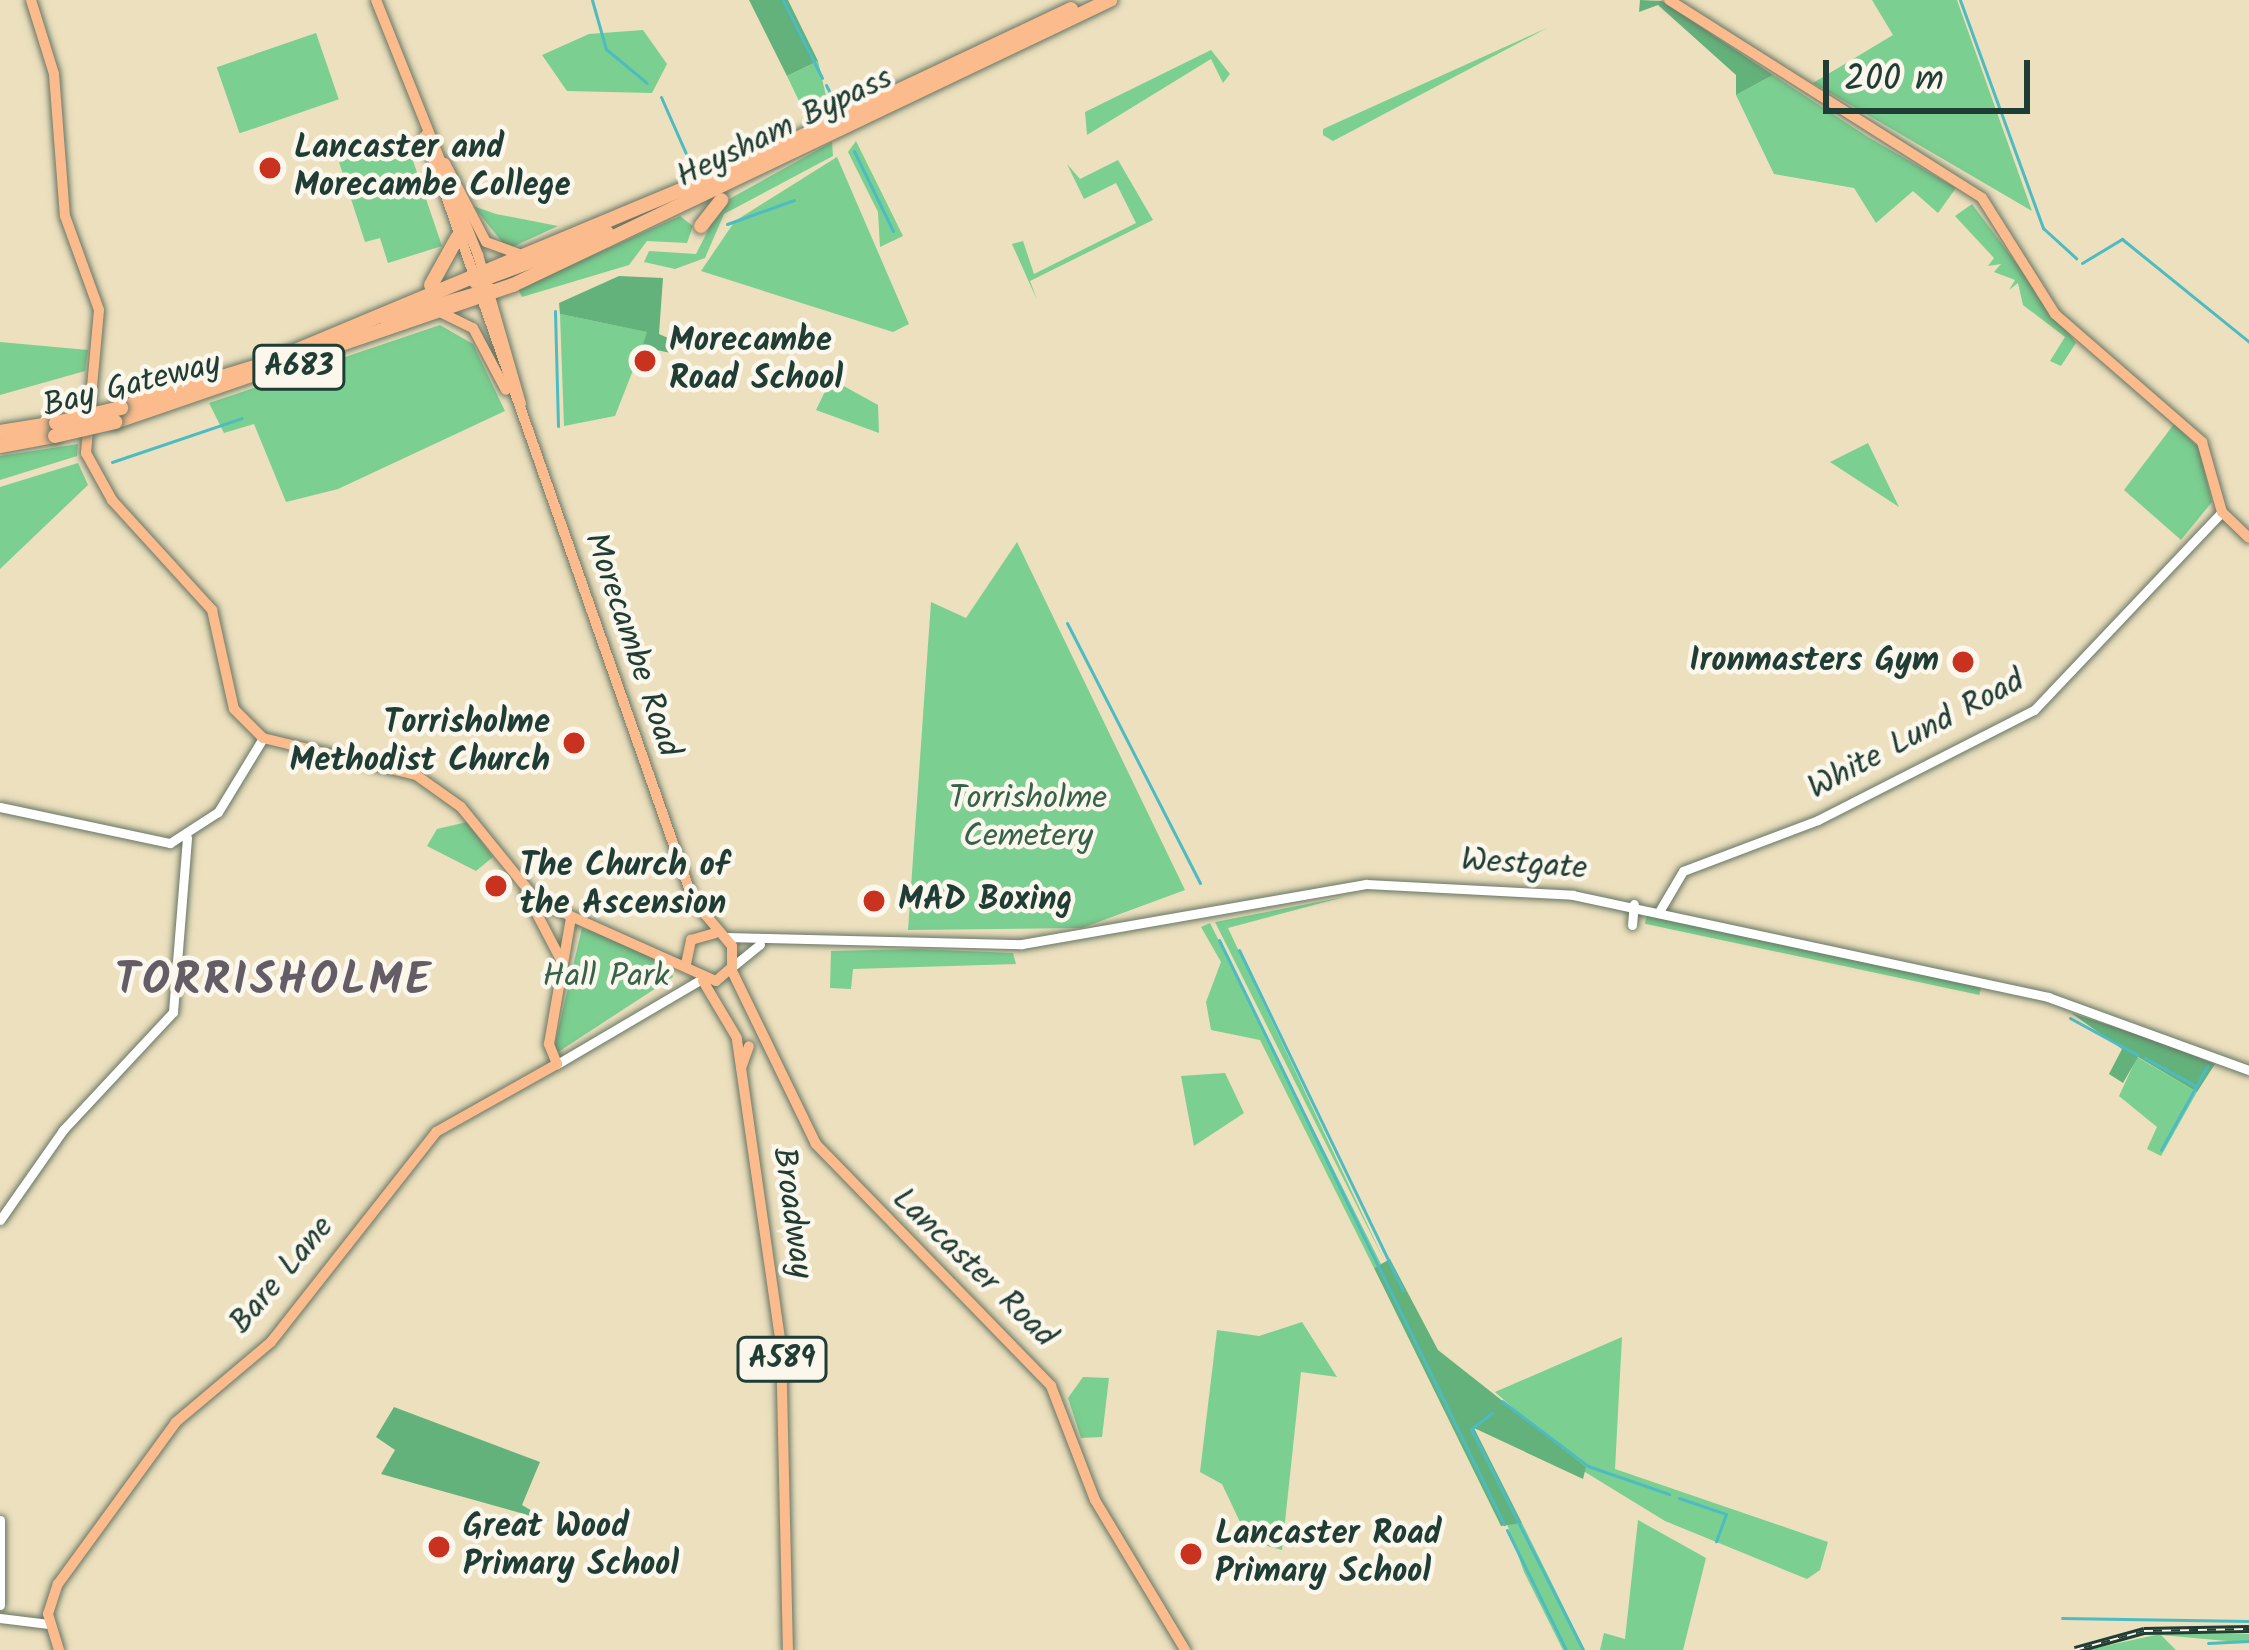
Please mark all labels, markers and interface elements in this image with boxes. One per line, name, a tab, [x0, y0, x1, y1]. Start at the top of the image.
scale bar	[1829, 36, 2036, 110]
text: 200 m	[1844, 52, 1944, 109]
street label: Heysham Bypass	[671, 60, 899, 198]
place label: Lancaster and Morecambe College	[294, 129, 571, 207]
marker: Lancaster and Morecambe College	[257, 155, 283, 181]
place label: Morecambe Road School	[669, 322, 843, 400]
road number: A683	[251, 343, 347, 391]
street label: Bay Gateway	[39, 345, 225, 427]
marker: Morecambe Road School	[632, 348, 658, 374]
street label: Morecambe Road	[574, 528, 688, 762]
place label: Ironmasters Gym	[1689, 642, 1939, 682]
marker: Ironmasters Gym	[1950, 649, 1976, 675]
street label: White Lund Road	[1802, 662, 2032, 810]
place label: Torrisholme Methodist Church	[289, 704, 550, 782]
marker: Torrisholme Methodist Church	[561, 730, 587, 756]
park label: Torrisholme Cemetery	[949, 780, 1107, 858]
street label: Westgate	[1460, 842, 1588, 890]
place label: The Church of the Ascension	[520, 847, 729, 925]
marker: The Church of the Ascension	[483, 873, 509, 899]
place label: MAD Boxing	[898, 881, 1072, 921]
marker: MAD Boxing	[861, 888, 887, 914]
district label: TORRISHOLME	[115, 956, 433, 1010]
park label: Hall Park	[543, 958, 669, 998]
street label: Broadway	[762, 1145, 820, 1281]
street label: Lancaster Road	[883, 1181, 1063, 1357]
street label: Bare Lane	[222, 1209, 344, 1343]
road number: A589	[734, 1335, 830, 1383]
place label: Great Wood Primary School	[463, 1508, 679, 1586]
place label: Lancaster Road Primary School	[1215, 1515, 1442, 1593]
marker: Great Wood Primary School	[426, 1534, 452, 1560]
marker: Lancaster Road Primary School	[1178, 1541, 1204, 1567]

